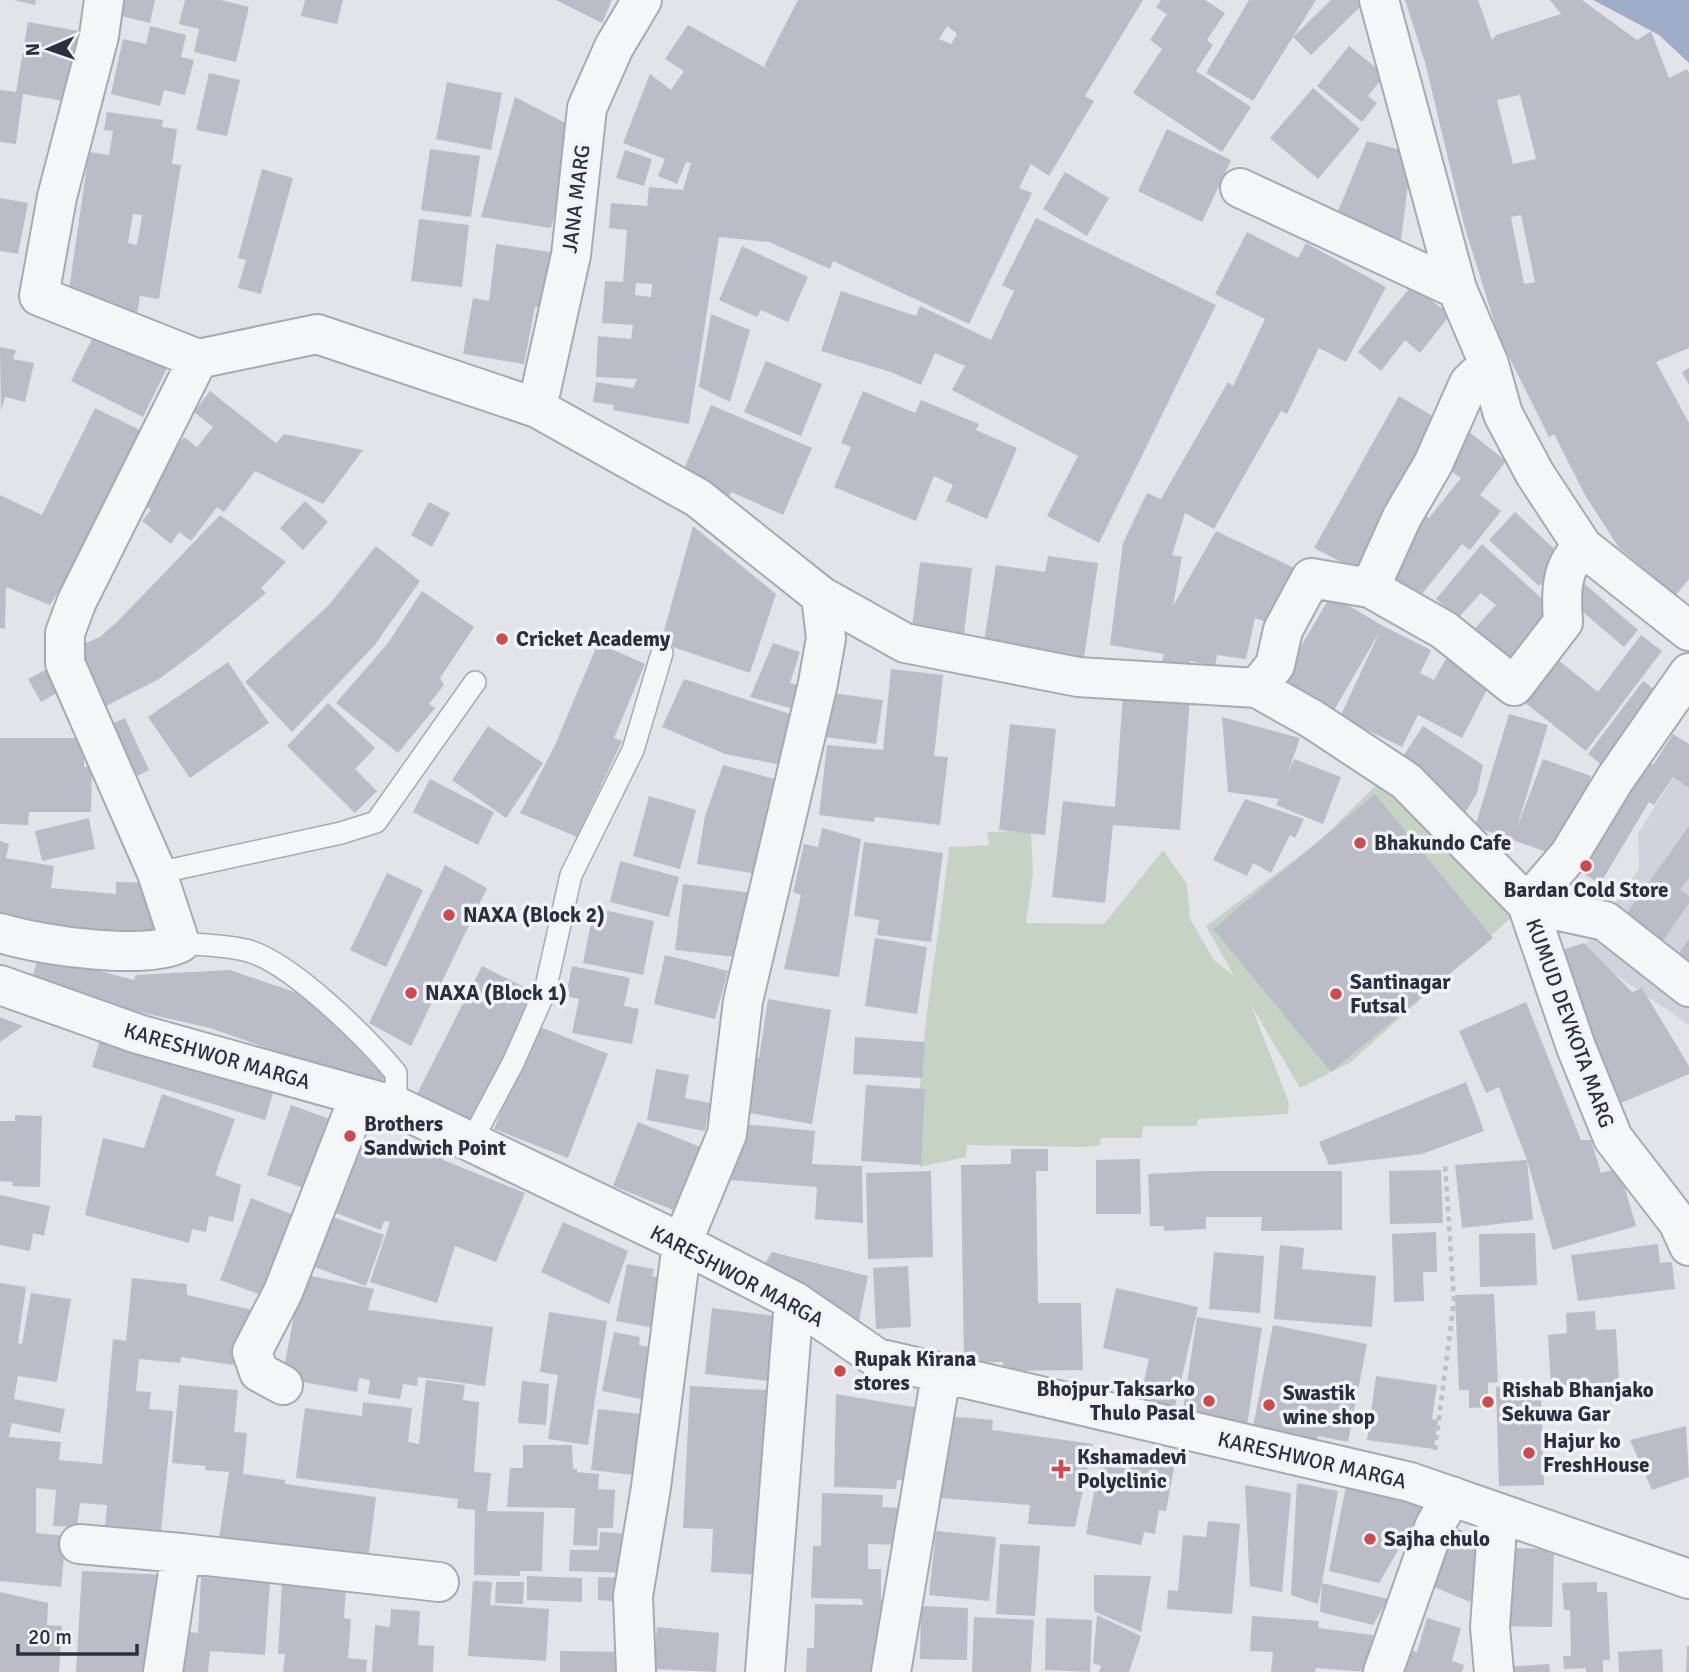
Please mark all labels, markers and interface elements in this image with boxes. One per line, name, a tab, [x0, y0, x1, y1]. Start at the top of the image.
north arrow	[14, 14, 84, 84]
text: N	[21, 43, 45, 57]
street label: JANA MARG	[556, 143, 596, 255]
place label: Cricket Academy	[516, 626, 671, 652]
marker: Cricket Academy	[494, 631, 510, 647]
place label: Bhakundo Cafe	[1374, 830, 1511, 856]
marker: Bhakundo Cafe	[1352, 835, 1368, 851]
marker: Bardan Cold Store	[1578, 858, 1594, 874]
place label: Bardan Cold Store	[1504, 877, 1668, 903]
place label: NAXA (Block 2)	[463, 902, 605, 928]
marker: NAXA (Block 2)	[441, 907, 457, 923]
street label: KUMUD DEVKOTA MARG	[1520, 915, 1620, 1131]
place label: Santinagar Futsal	[1350, 969, 1451, 1019]
place label: NAXA (Block 1)	[425, 980, 567, 1006]
marker: NAXA (Block 1)	[403, 985, 419, 1001]
marker: Santinagar Futsal	[1328, 986, 1344, 1002]
street label: KARESHWOR MARGA	[121, 1017, 313, 1095]
place label: Brothers Sandwich Point	[364, 1111, 506, 1161]
marker: Brothers Sandwich Point	[342, 1128, 358, 1144]
street label: KARESHWOR MARGA	[646, 1219, 828, 1333]
place label: Rupak Kirana stores	[854, 1346, 976, 1396]
marker: Rupak Kirana stores	[832, 1363, 848, 1379]
place label: Bhojpur Taksarko Thulo Pasal	[1037, 1376, 1195, 1426]
place label: Rishab Bhanjako Sekuwa Gar	[1502, 1377, 1654, 1427]
place label: Swastik wine shop	[1283, 1380, 1375, 1430]
marker: Bhojpur Taksarko Thulo Pasal	[1201, 1393, 1217, 1409]
marker: Rishab Bhanjako Sekuwa Gar	[1480, 1394, 1496, 1410]
marker: Swastik wine shop	[1261, 1397, 1277, 1413]
street label: KARESHWOR MARGA	[1215, 1426, 1409, 1494]
place label: Hajur ko FreshHouse	[1543, 1428, 1650, 1478]
place label: Kshamadevi Polyclinic	[1077, 1444, 1187, 1494]
marker: Hajur ko FreshHouse	[1521, 1445, 1537, 1461]
marker: Kshamadevi Polyclinic	[1051, 1459, 1071, 1479]
place label: Sajha chulo	[1384, 1526, 1490, 1552]
marker: Sajha chulo	[1362, 1531, 1378, 1547]
scale bar	[18, 1612, 136, 1656]
text: 20 m	[28, 1624, 72, 1650]

